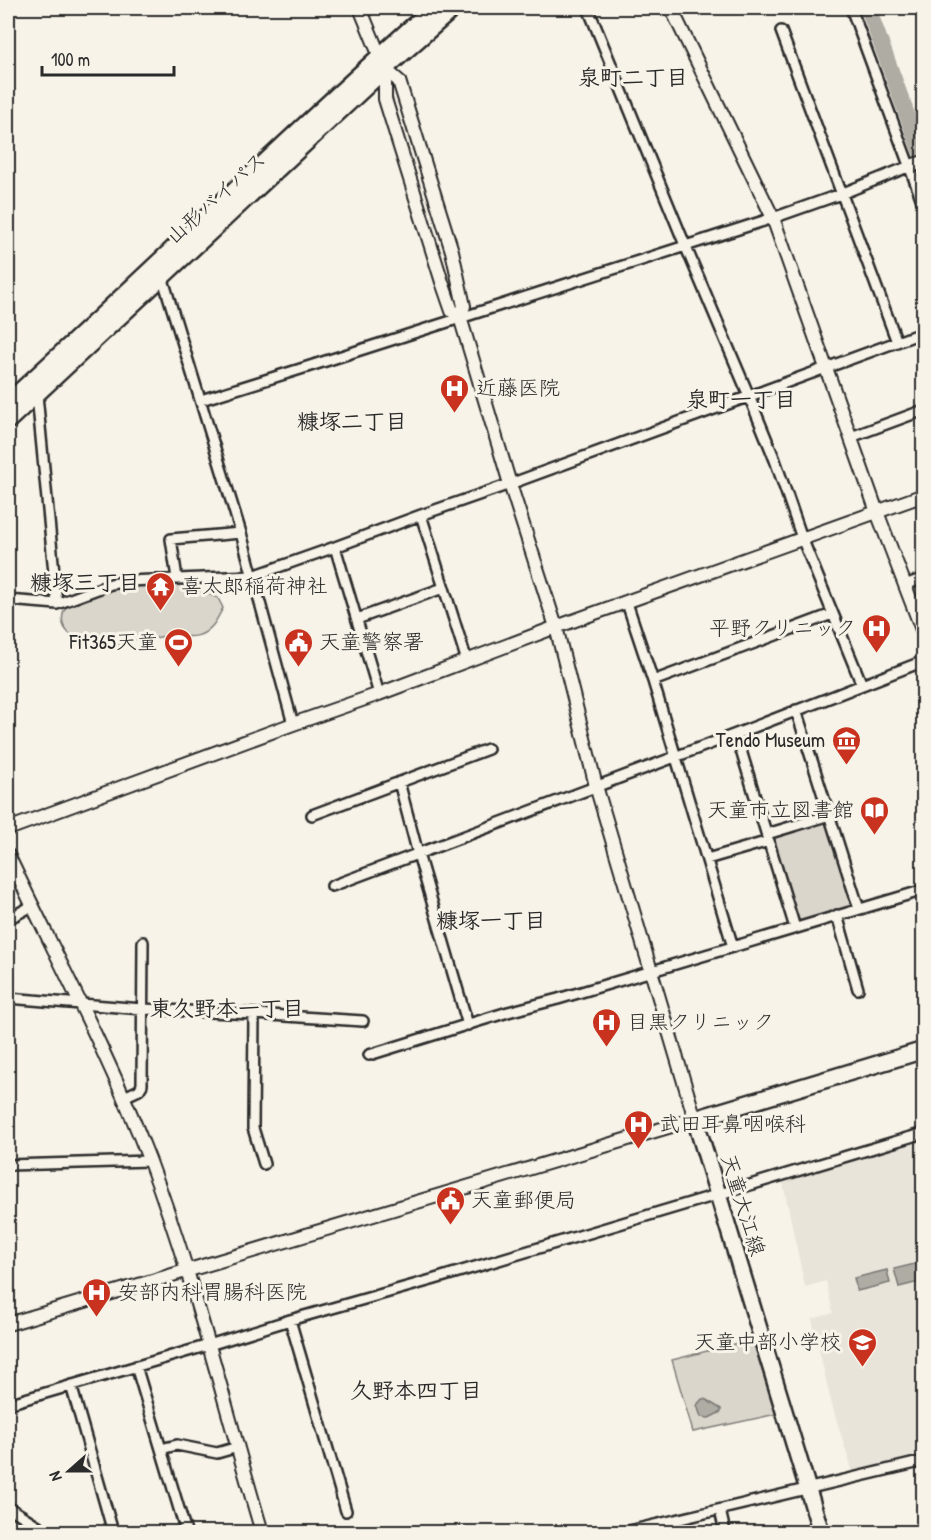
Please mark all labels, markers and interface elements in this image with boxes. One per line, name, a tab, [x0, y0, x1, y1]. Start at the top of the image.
scale bar	[42, 39, 174, 77]
text: 100 m	[51, 47, 90, 72]
district label: 泉町二丁目	[578, 62, 688, 92]
street label: 山形バイパス	[159, 145, 272, 250]
hospital icon: 近藤医院	[439, 372, 471, 414]
place label: 近藤医院	[476, 373, 560, 402]
district label: 泉町一丁目	[686, 384, 796, 414]
district label: 糠塚二丁目	[297, 406, 407, 436]
district label: 糠塚三丁目	[30, 567, 140, 597]
temple icon: 喜太郎稲荷神社	[144, 570, 176, 612]
place label: 喜太郎稲荷神社	[181, 571, 328, 600]
hospital icon: 平野クリニック	[861, 612, 893, 654]
place label: 平野クリニック	[709, 613, 856, 642]
sports icon: Fit365天童	[163, 626, 195, 668]
public building icon: 天童警察署	[282, 626, 314, 668]
place label: Fit365天童	[69, 627, 158, 656]
place label: 天童警察署	[319, 627, 424, 656]
museum icon: Tendo Museum	[830, 724, 862, 766]
place label: Tendo Museum	[716, 725, 825, 754]
library icon: 天童市立図書館	[859, 794, 891, 836]
place label: 天童市立図書館	[707, 795, 854, 824]
district label: 糠塚一丁目	[436, 905, 546, 935]
district label: 東久野本一丁目	[150, 993, 304, 1023]
hospital icon: 目黒クリニック	[590, 1006, 622, 1048]
place label: 目黒クリニック	[627, 1007, 774, 1036]
hospital icon: 武田耳鼻咽喉科	[622, 1108, 654, 1150]
place label: 武田耳鼻咽喉科	[659, 1109, 806, 1138]
street label: 天童大江線	[714, 1150, 773, 1259]
public building icon: 天童郵便局	[434, 1184, 466, 1226]
place label: 天童郵便局	[471, 1185, 576, 1214]
hospital icon: 安部内科胃腸科医院	[81, 1276, 113, 1318]
place label: 安部内科胃腸科医院	[118, 1277, 307, 1306]
school or university icon: 天童中部小学校	[846, 1326, 878, 1368]
place label: 天童中部小学校	[694, 1327, 841, 1356]
district label: 久野本四丁目	[350, 1375, 482, 1405]
north arrow	[39, 1441, 99, 1501]
text: N	[43, 1468, 67, 1484]

